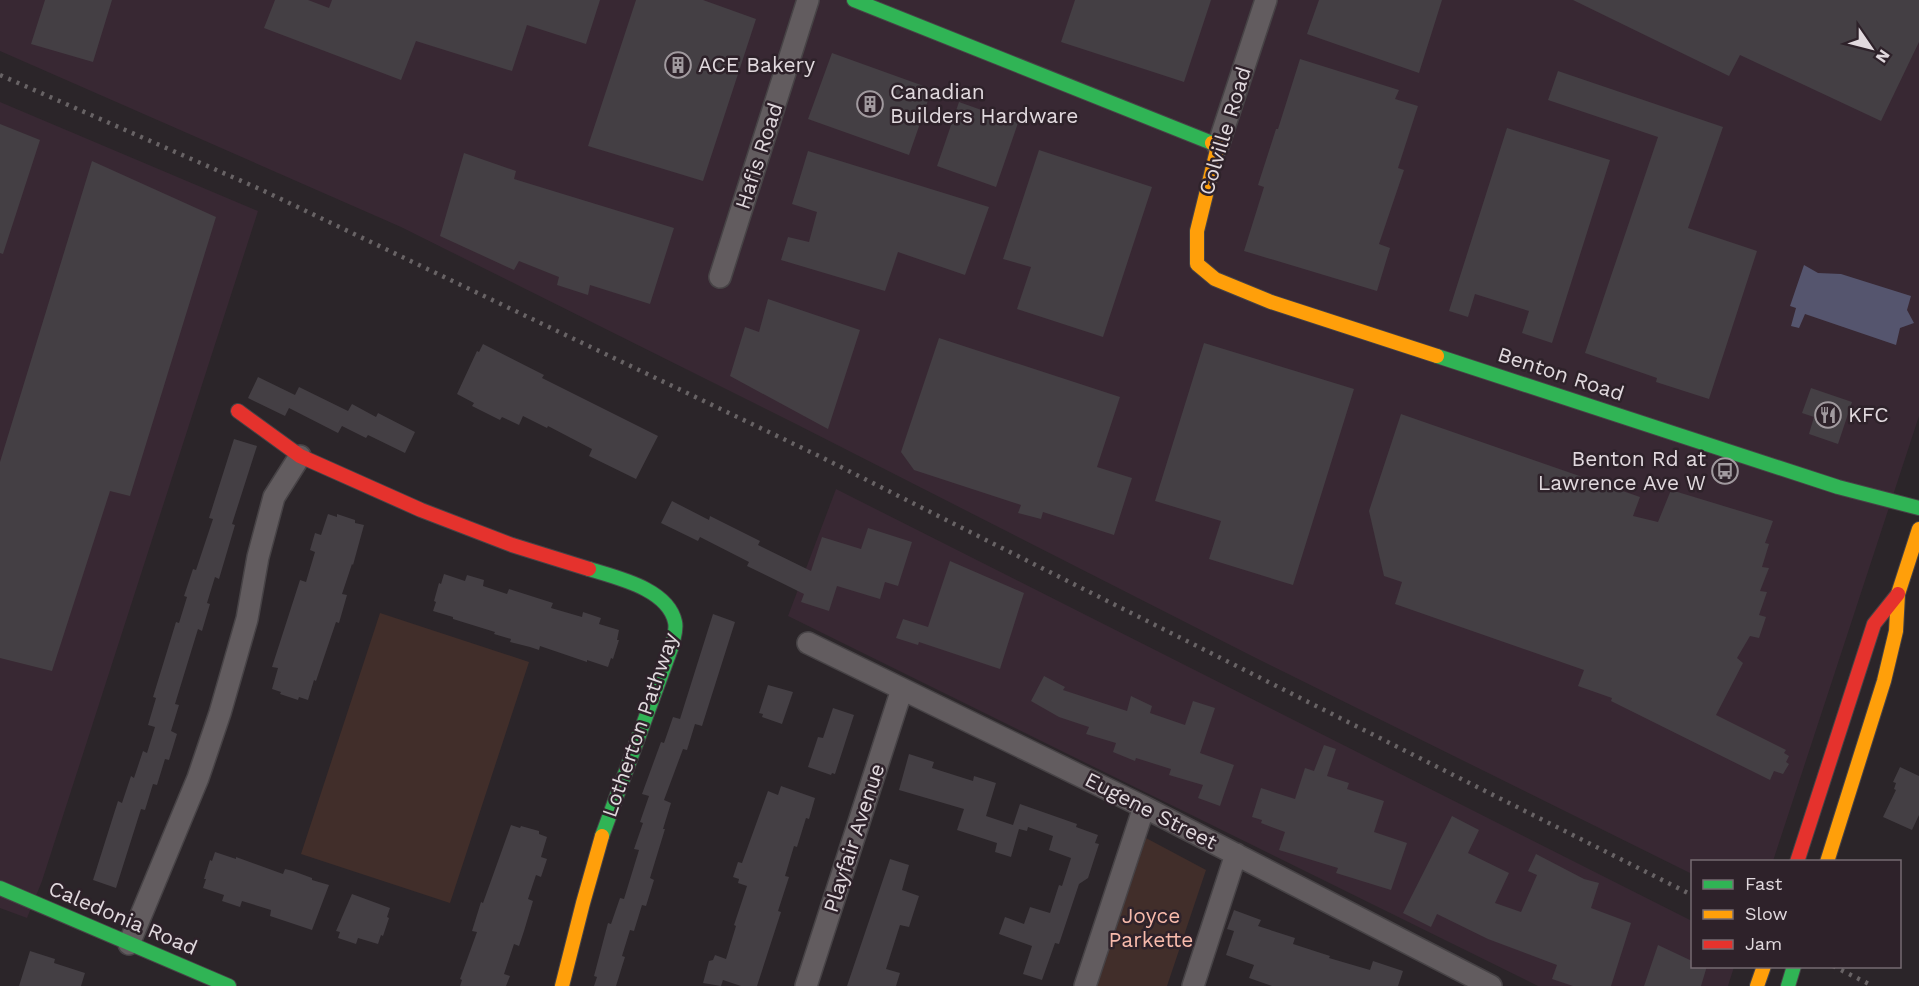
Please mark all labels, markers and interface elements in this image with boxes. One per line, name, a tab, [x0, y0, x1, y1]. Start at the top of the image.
north arrow	[1841, 18, 1901, 78]
text: N	[1872, 46, 1894, 67]
building icon: ACE Bakery	[663, 50, 693, 80]
place label: ACE Bakery	[698, 52, 815, 77]
street label: Colville Road	[1193, 64, 1256, 198]
place label: Canadian Builders Hardware	[890, 79, 1078, 128]
building icon: Canadian Builders Hardware	[855, 89, 885, 119]
street label: Hafis Road	[730, 99, 787, 212]
street label: Benton Road	[1495, 341, 1628, 406]
restaurant icon: KFC	[1813, 400, 1843, 430]
place label: KFC	[1848, 402, 1889, 427]
place label: Benton Rd at Lawrence Ave W	[1538, 446, 1706, 495]
bus stop icon: Benton Rd at Lawrence Ave W	[1710, 456, 1740, 486]
street label: Lotherton Pathway	[596, 629, 683, 820]
street label: Playfair Avenue	[818, 760, 889, 915]
street label: Eugene Street	[1081, 767, 1222, 855]
legend	[1691, 860, 1901, 968]
text: Fast	[1745, 873, 1783, 894]
street label: Caledonia Road	[45, 875, 201, 960]
park label: Joyce Parkette	[1109, 903, 1193, 952]
text: Slow	[1745, 903, 1788, 924]
text: Jam	[1745, 933, 1782, 954]

